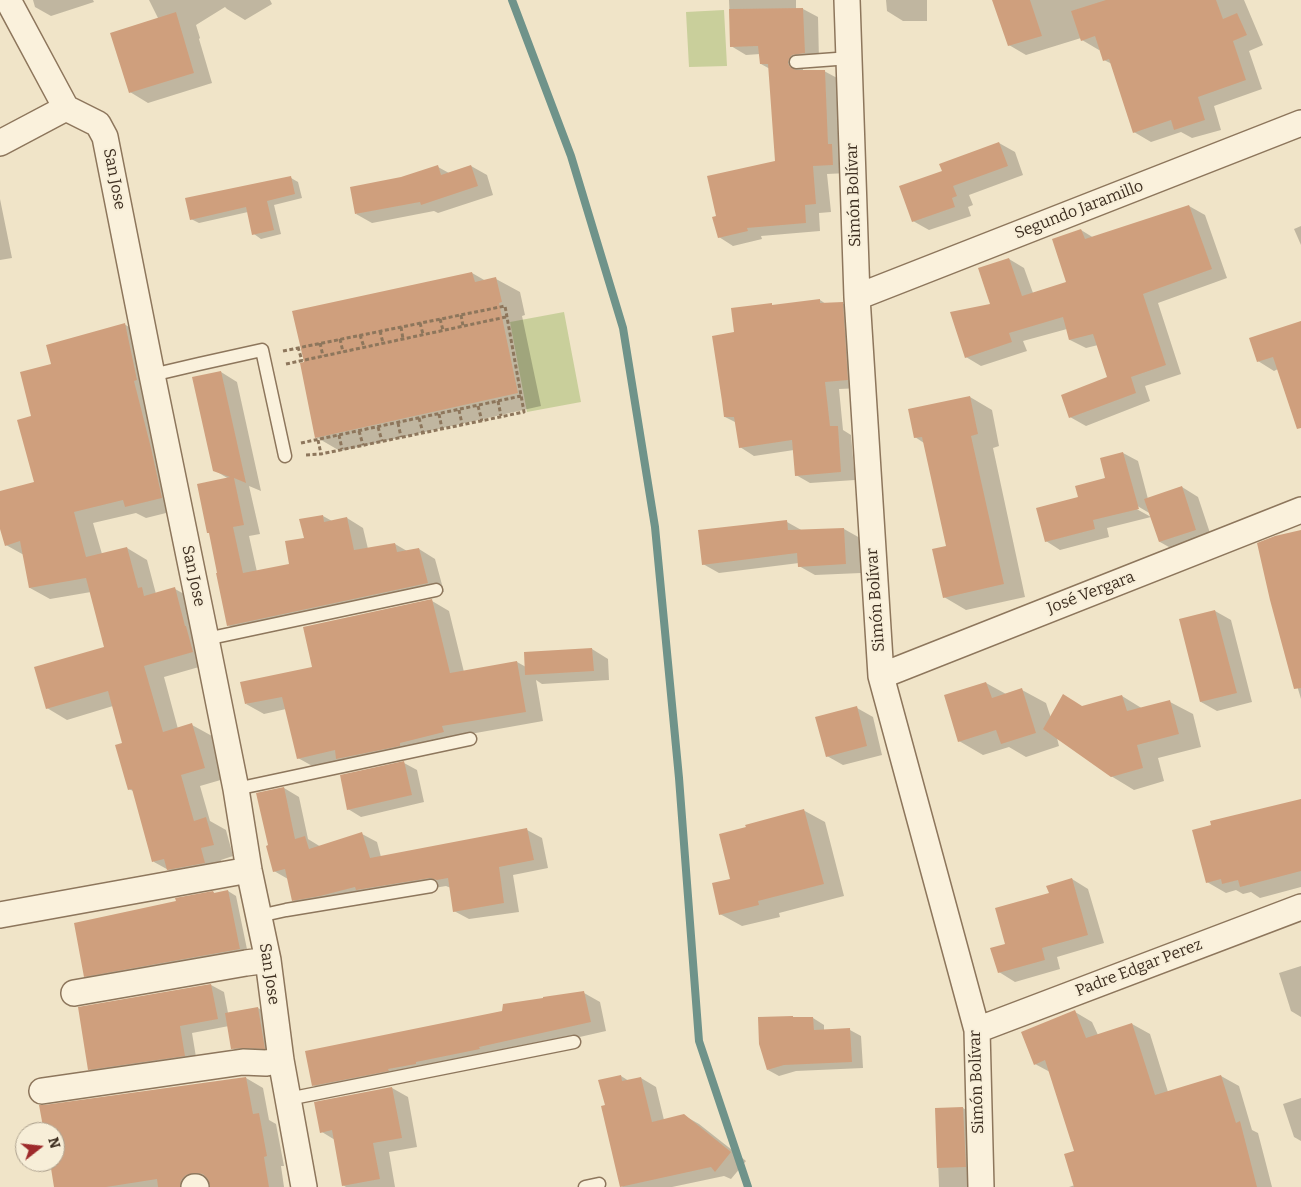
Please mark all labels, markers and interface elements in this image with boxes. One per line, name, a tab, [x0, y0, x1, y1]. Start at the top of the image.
street label: Simón Bolívar	[843, 143, 865, 247]
street label: San Jose	[99, 147, 129, 211]
street label: Segundo Jaramillo	[1012, 177, 1146, 243]
street label: San Jose	[177, 544, 209, 608]
street label: Simón Bolívar	[863, 547, 889, 653]
street label: José Vergara	[1045, 568, 1137, 618]
street label: Padre Edgar Perez	[1073, 935, 1205, 1001]
street label: San Jose	[255, 942, 283, 1006]
street label: Simón Bolívar	[966, 1030, 988, 1134]
north arrow	[15, 1122, 65, 1172]
text: N	[44, 1135, 64, 1151]

